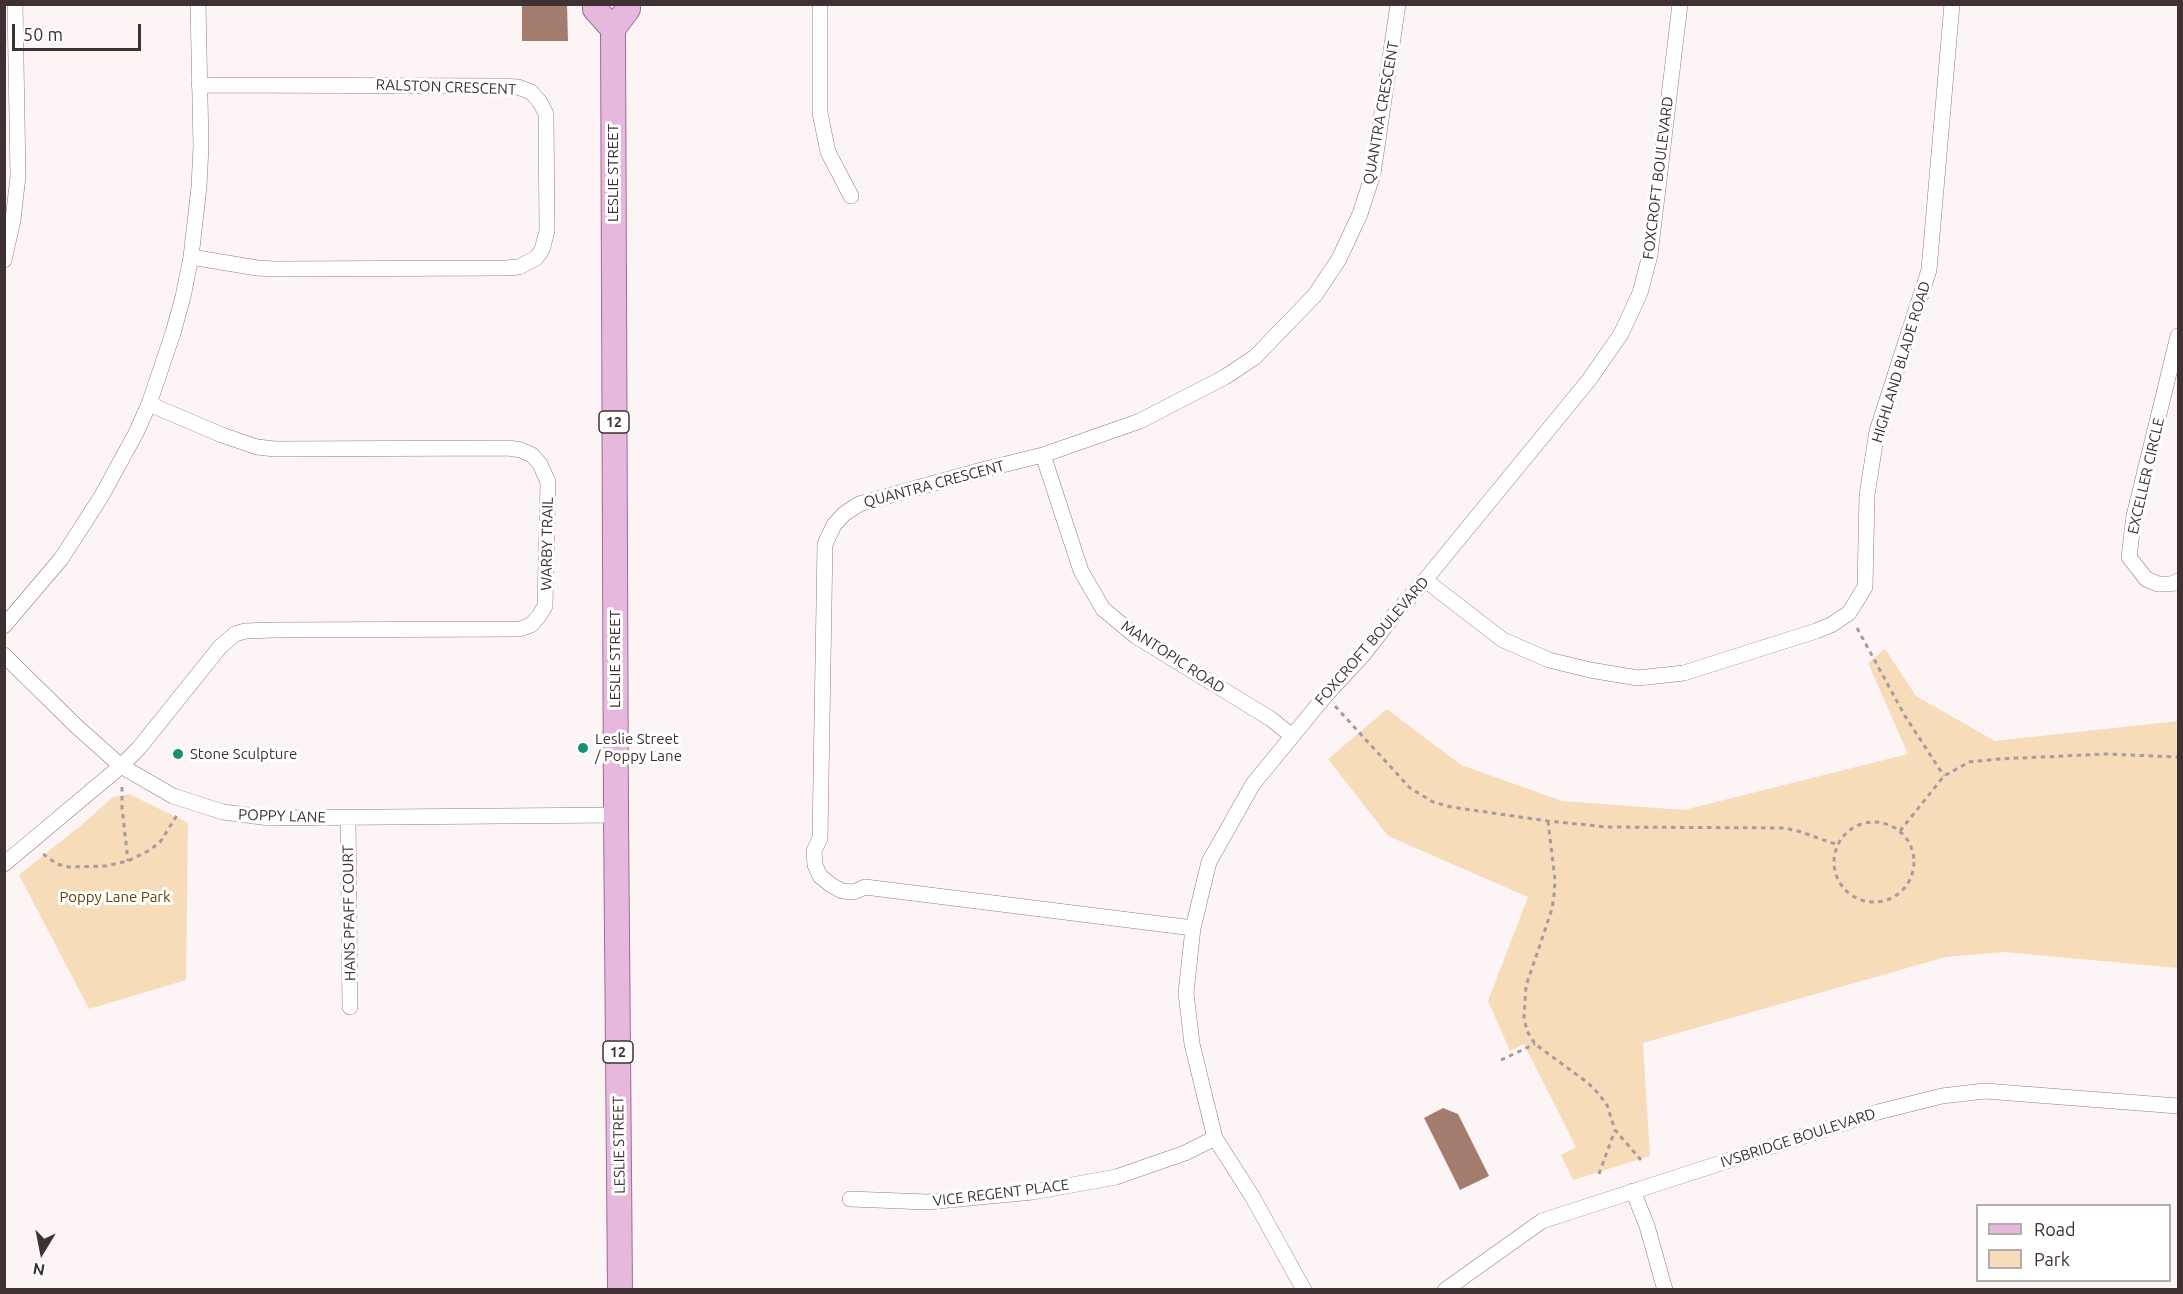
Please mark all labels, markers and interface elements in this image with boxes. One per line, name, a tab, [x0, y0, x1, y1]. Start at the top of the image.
scale bar	[15, 12, 144, 50]
text: 50 m	[23, 24, 63, 44]
street label: QUANTRA CRESCENT	[1360, 40, 1402, 186]
street label: RALSTON CRESCENT	[375, 76, 517, 98]
street label: FOXCROFT BOULEVARD	[1639, 95, 1677, 261]
street label: LESLIE STREET	[604, 124, 622, 222]
street label: HIGHLAND BLADE ROAD	[1868, 279, 1934, 445]
road number: 12	[599, 411, 629, 433]
street label: EXCELLER CIRCLE	[2124, 416, 2168, 536]
street label: QUANTRA CRESCENT	[862, 457, 1006, 511]
street label: WARBY TRAIL	[537, 497, 557, 591]
street label: FOXCROFT BOULEVARD	[1311, 573, 1433, 709]
street label: LESLIE STREET	[606, 610, 624, 708]
street label: MANTOPIC ROAD	[1118, 617, 1228, 697]
place label: Leslie Street / Poppy Lane	[595, 730, 682, 765]
marker: Leslie Street / Poppy Lane	[576, 741, 590, 755]
place label: Stone Sculpture	[190, 745, 297, 763]
marker: Stone Sculpture	[171, 747, 185, 761]
street label: POPPY LANE	[238, 805, 326, 827]
street label: HANS PFAFF COURT	[339, 845, 359, 981]
park label: Poppy Lane Park	[59, 888, 171, 906]
road number: 12	[603, 1041, 633, 1063]
street label: LESLIE STREET	[609, 1096, 629, 1194]
street label: IVSBRIDGE BOULEVARD	[1718, 1104, 1878, 1172]
street label: VICE REGENT PLACE	[932, 1176, 1070, 1210]
legend	[1976, 1204, 2171, 1282]
text: Road	[2034, 1219, 2076, 1239]
north arrow	[12, 1222, 72, 1282]
text: Park	[2034, 1249, 2070, 1269]
text: N	[31, 1260, 46, 1280]

